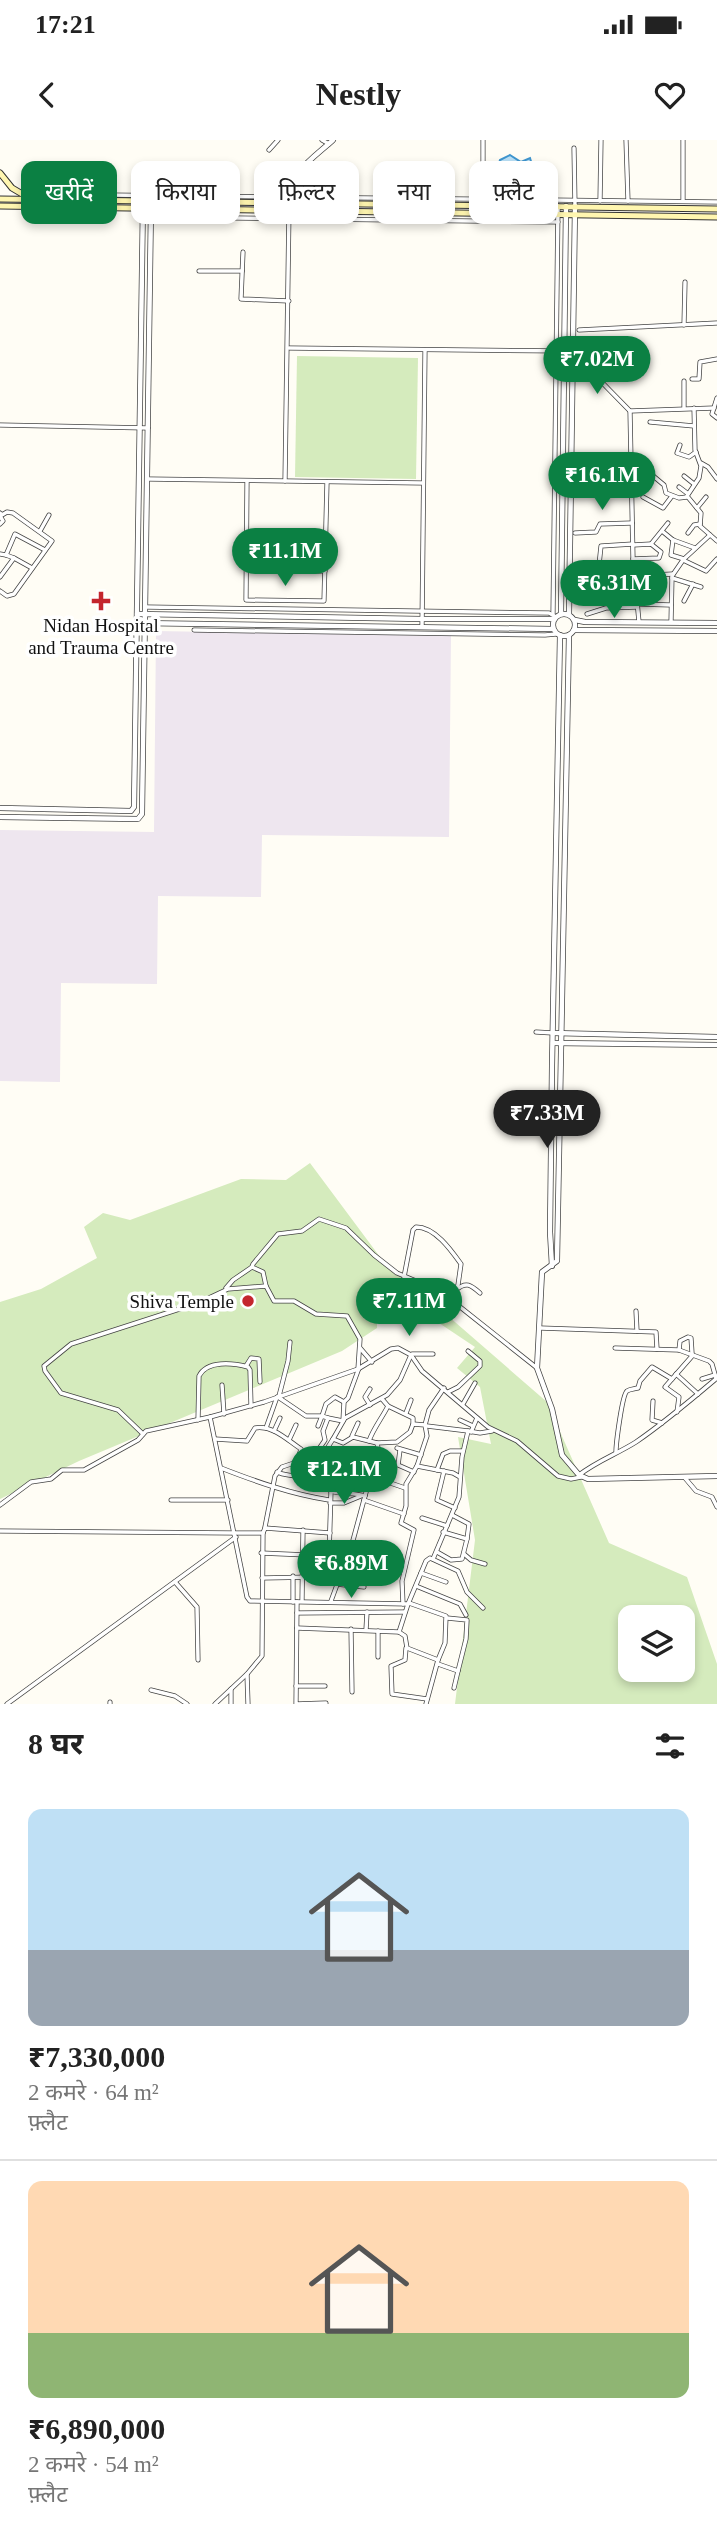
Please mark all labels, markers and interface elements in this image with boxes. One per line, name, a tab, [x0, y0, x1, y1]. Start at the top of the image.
text: 17:21	[35, 10, 96, 39]
icon: back	[28, 76, 66, 114]
text: Nestly	[316, 76, 401, 112]
icon: heart	[651, 76, 689, 114]
chip: खरीदें	[21, 161, 117, 224]
chip: किराया	[131, 161, 240, 224]
chip: फ़िल्टर	[254, 161, 359, 224]
chip: नया	[373, 161, 455, 224]
chip: फ़्लैट	[469, 161, 558, 224]
pin: ₹7.02M	[540, 336, 654, 396]
text: ₹7.02M	[559, 346, 635, 371]
pin: ₹16.1M	[545, 452, 659, 512]
text: ₹16.1M	[564, 462, 640, 487]
pin: ₹11.1M	[228, 528, 342, 588]
text: ₹11.1M	[248, 538, 322, 563]
pin: ₹6.31M	[557, 560, 671, 620]
text: ₹6.31M	[576, 570, 652, 595]
marker: Nidan Hospital and Trauma Centre	[91, 591, 111, 611]
place label: Nidan Hospital and Trauma Centre	[28, 615, 174, 658]
pin: ₹7.33M	[490, 1090, 604, 1150]
text: ₹7.33M	[509, 1100, 585, 1125]
pin: ₹7.11M	[352, 1278, 466, 1338]
text: ₹7.11M	[372, 1288, 446, 1313]
place label: Shiva Temple	[130, 1291, 234, 1312]
marker: Shiva Temple	[240, 1293, 256, 1309]
pin: ₹12.1M	[287, 1446, 401, 1506]
text: ₹12.1M	[306, 1456, 382, 1481]
pin: ₹6.89M	[294, 1540, 408, 1600]
text: ₹6.89M	[313, 1550, 389, 1575]
map controls	[618, 1605, 695, 1682]
button: layers	[618, 1605, 695, 1682]
text: 8 घर	[28, 1727, 83, 1760]
icon: filters	[651, 1727, 689, 1765]
icon: home	[296, 1854, 422, 1980]
text: ₹7,330,000	[28, 2040, 165, 2073]
text: 2 कमरे · 64 m²	[28, 2080, 159, 2105]
text: फ़्लैट	[28, 2110, 68, 2135]
icon: home	[296, 2226, 422, 2352]
text: ₹6,890,000	[28, 2412, 165, 2445]
text: 2 कमरे · 54 m²	[28, 2452, 159, 2477]
text: फ़्लैट	[28, 2482, 68, 2507]

